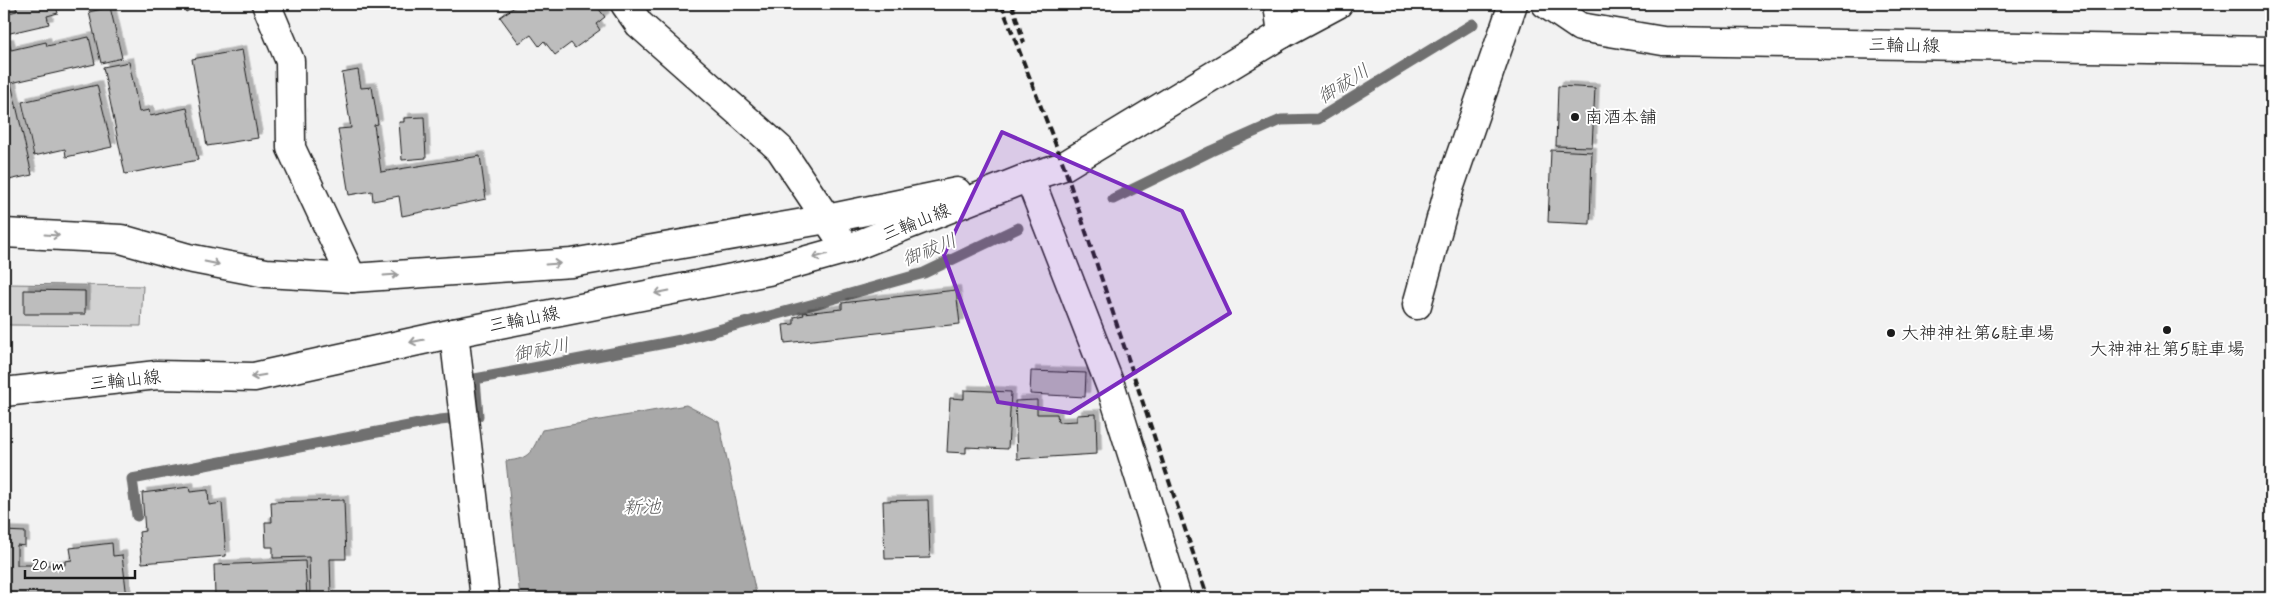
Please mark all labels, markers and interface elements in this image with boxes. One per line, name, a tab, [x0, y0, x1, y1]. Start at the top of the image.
street label: 三輪山線	[1868, 33, 1940, 59]
water label: 御祓川	[1313, 59, 1375, 110]
place label: 南酒本舗	[1585, 106, 1657, 130]
marker: 南酒本舗	[1569, 111, 1581, 123]
street label: 三輪山線	[879, 198, 954, 248]
water label: 御祓川	[898, 228, 961, 273]
one-way arrow	[44, 230, 60, 239]
one-way arrow	[813, 252, 829, 262]
one-way arrow	[203, 258, 219, 268]
one-way arrow	[544, 259, 560, 268]
one-way arrow	[382, 270, 398, 280]
one-way arrow	[654, 288, 670, 297]
street label: 三輪山線	[487, 301, 562, 339]
place label: 大神神社第6駐車場	[1901, 322, 2054, 346]
marker: 大神神社第5駐車場	[2161, 324, 2173, 336]
marker: 大神神社第6駐車場	[1885, 327, 1897, 339]
water label: 御祓川	[511, 333, 572, 368]
one-way arrow	[409, 337, 425, 346]
place label: 大神神社第5駐車場	[2090, 338, 2244, 362]
street label: 三輪山線	[88, 365, 162, 397]
one-way arrow	[250, 371, 266, 381]
water label: 新池	[623, 495, 662, 520]
scale bar	[25, 547, 135, 579]
text: 20 m	[32, 556, 64, 576]

